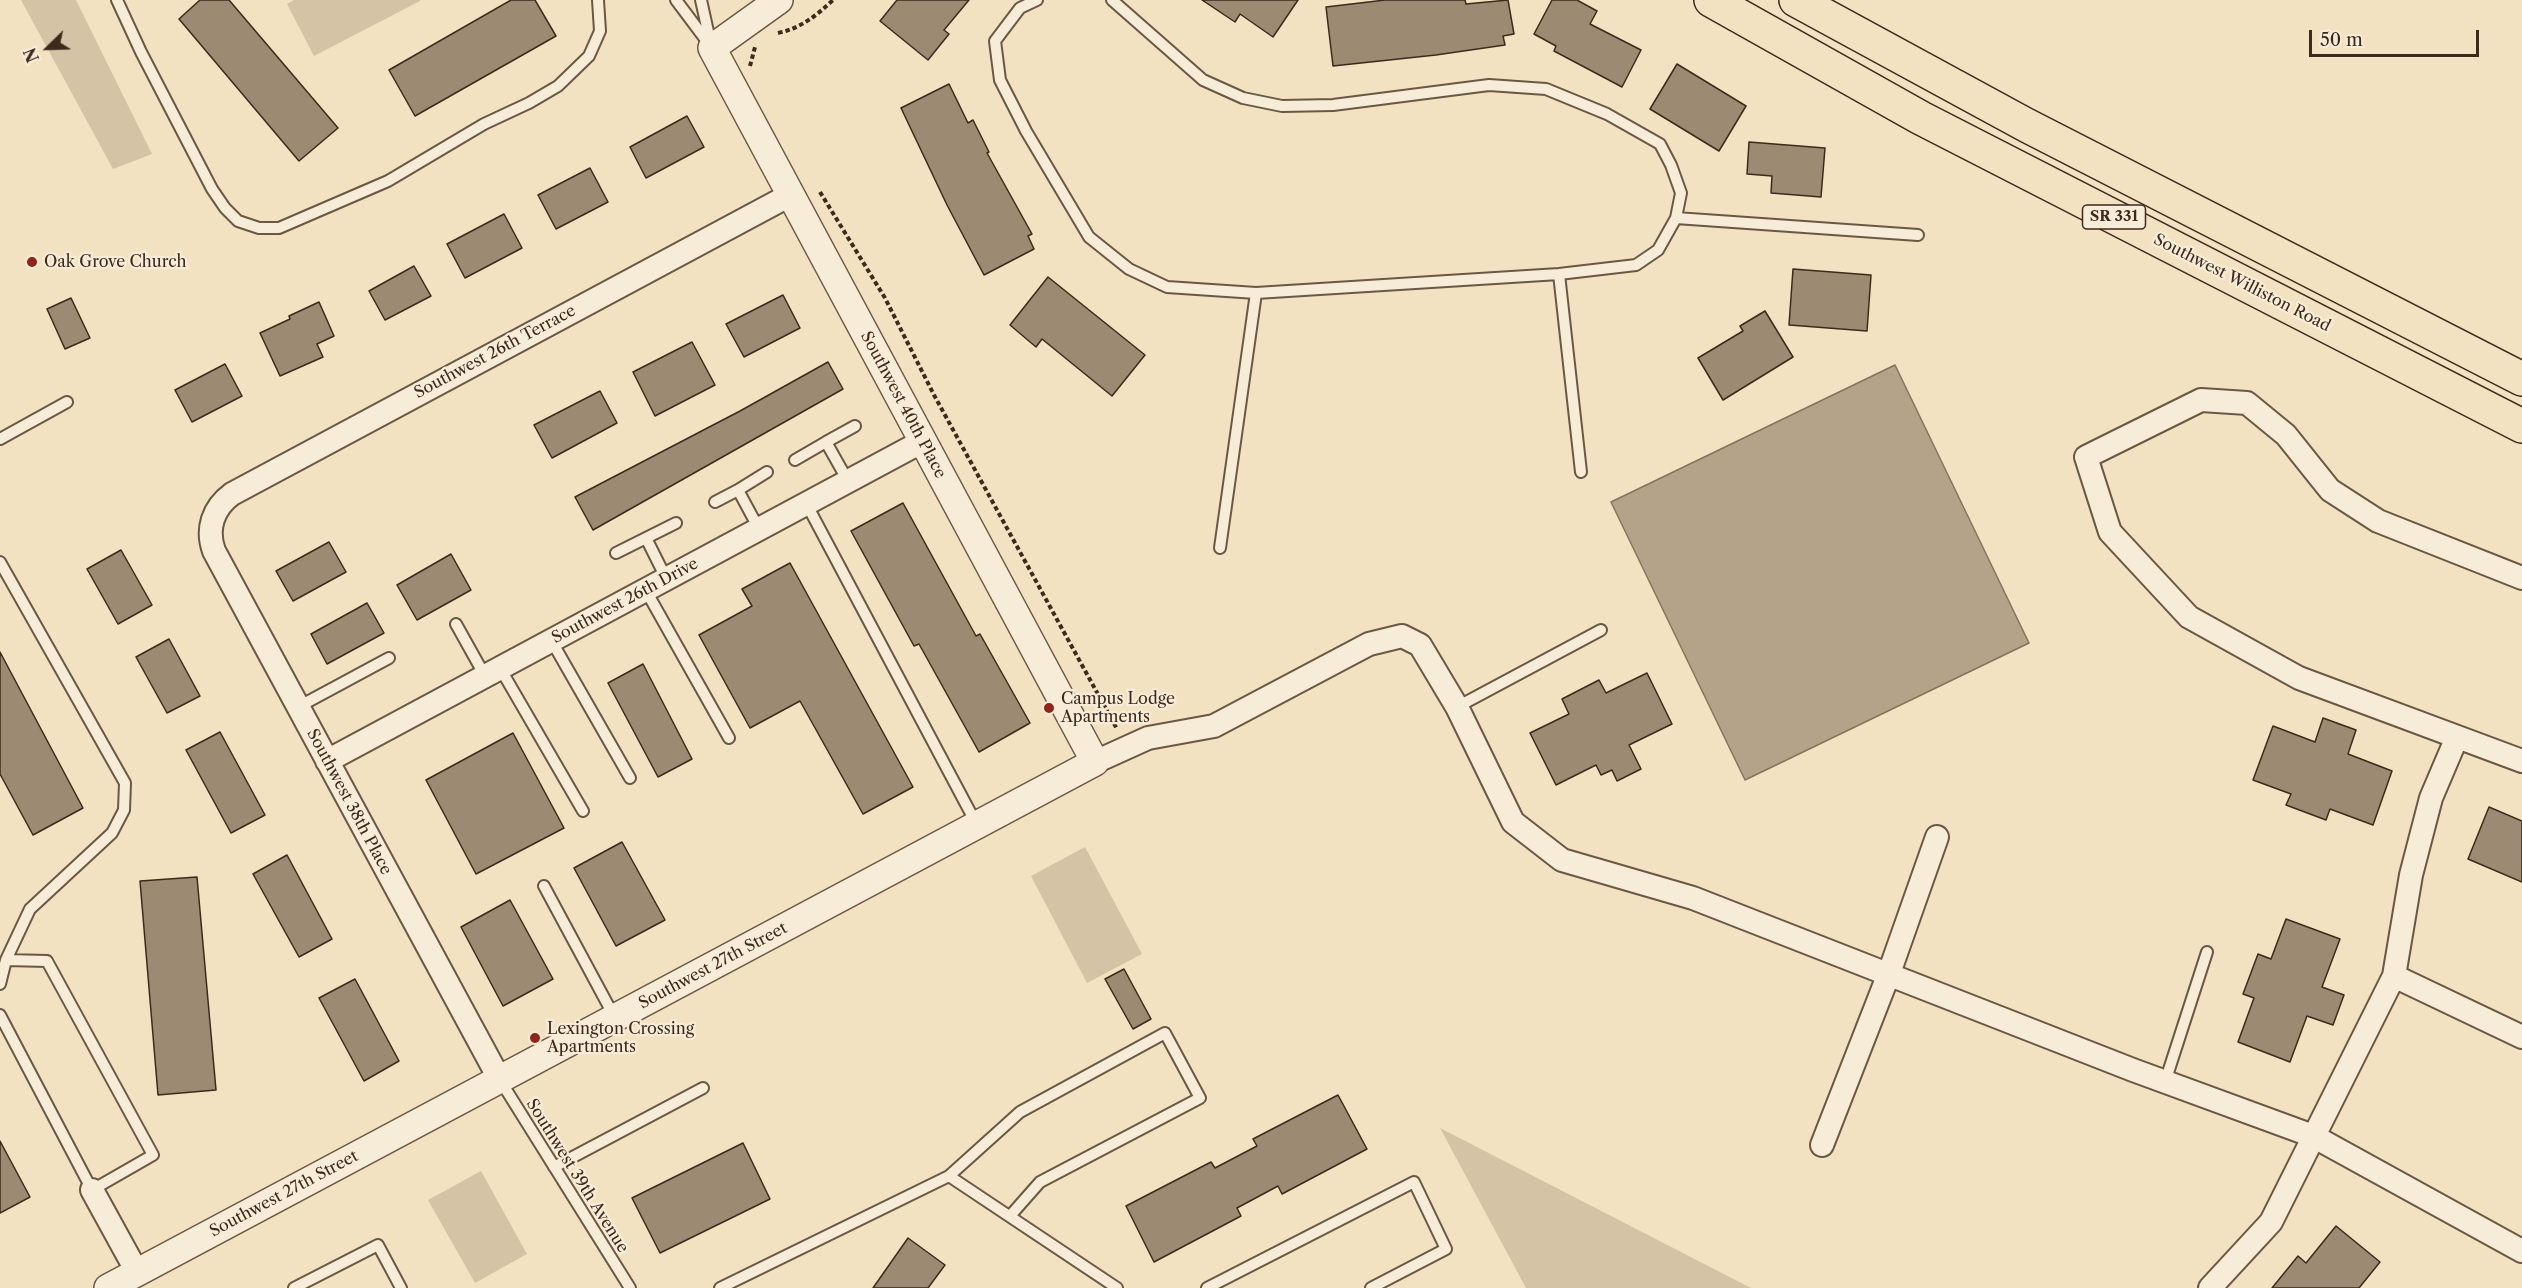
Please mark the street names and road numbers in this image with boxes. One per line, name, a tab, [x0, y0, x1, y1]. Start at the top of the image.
road number: SR 331	[2082, 205, 2146, 229]
street label: Southwest Williston Road	[2150, 230, 2334, 336]
street label: Southwest 26th Terrace	[411, 301, 579, 403]
street label: Southwest 40th Place	[856, 328, 950, 482]
street label: Southwest 26th Drive	[548, 554, 702, 648]
street label: Southwest 38th Place	[302, 726, 396, 878]
street label: Southwest 27th Street	[635, 919, 791, 1013]
street label: Southwest 39th Avenue	[522, 1095, 632, 1257]
street label: Southwest 27th Street	[206, 1147, 362, 1241]

